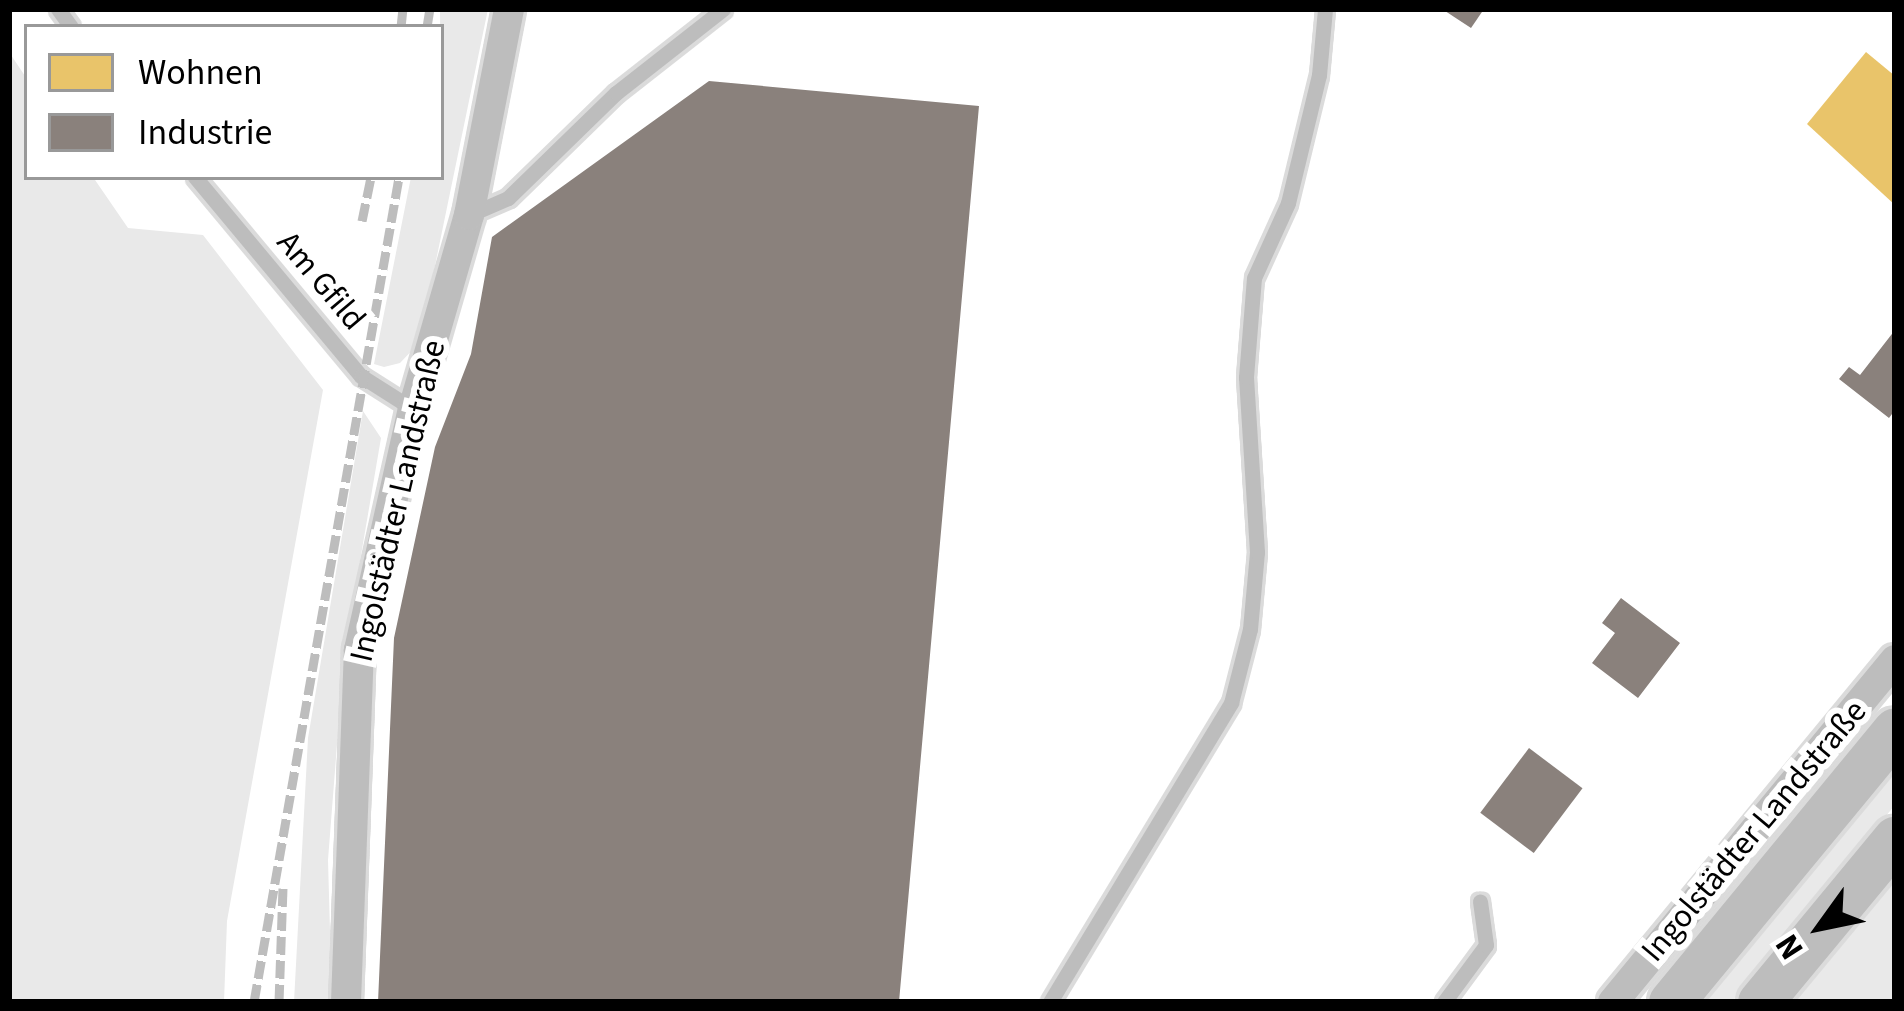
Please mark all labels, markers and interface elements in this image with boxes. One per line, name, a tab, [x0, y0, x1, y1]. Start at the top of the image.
legend	[24, 24, 444, 180]
text: Wohnen	[138, 47, 263, 98]
text: Industrie	[138, 107, 272, 158]
street label: Am Gfild	[268, 224, 374, 338]
street label: Ingolstädter Landstraße	[342, 336, 454, 666]
street label: Ingolstädter Landstraße	[1633, 692, 1875, 970]
north arrow	[1760, 867, 1880, 987]
text: N	[1764, 925, 1815, 969]

